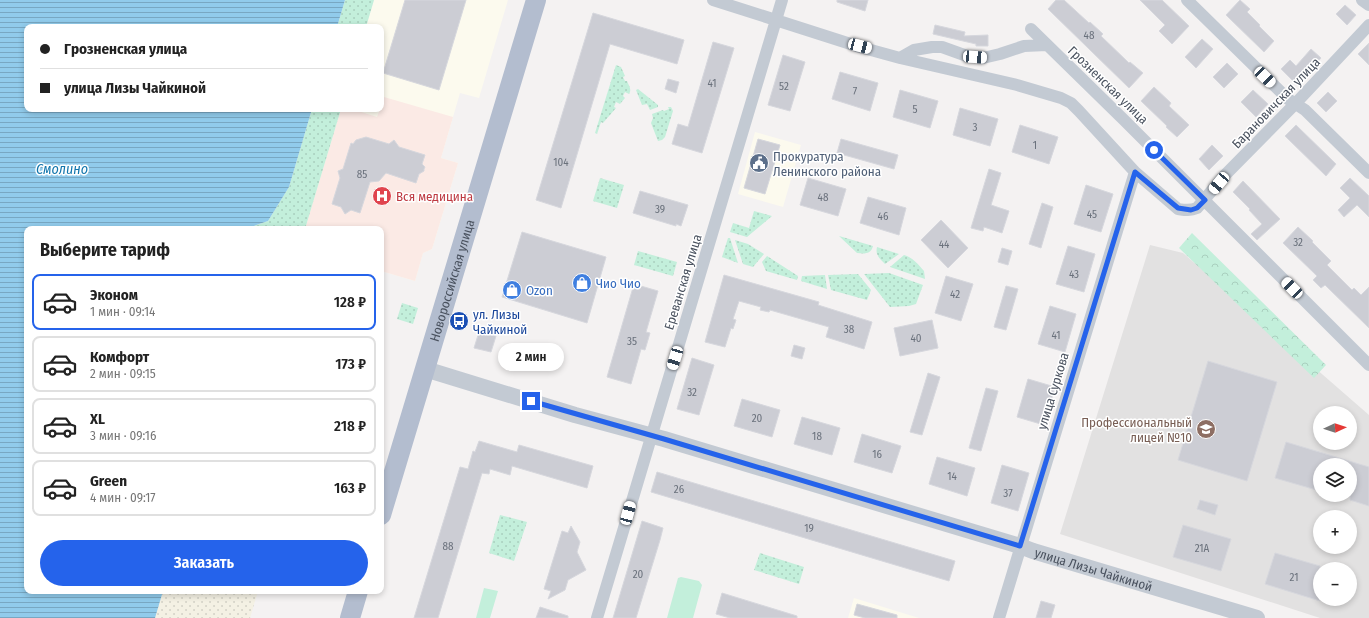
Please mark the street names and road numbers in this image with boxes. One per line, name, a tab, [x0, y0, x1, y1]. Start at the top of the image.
street label: Грозненская улица	[1065, 43, 1151, 127]
street label: Барановичская улица	[1229, 55, 1323, 151]
street label: Новороссийская улица	[426, 218, 477, 343]
street label: Ереванская улица	[661, 232, 705, 332]
street label: улица Суркова	[1034, 351, 1072, 431]
street label: улица Лизы Чайкиной	[1033, 544, 1154, 594]

